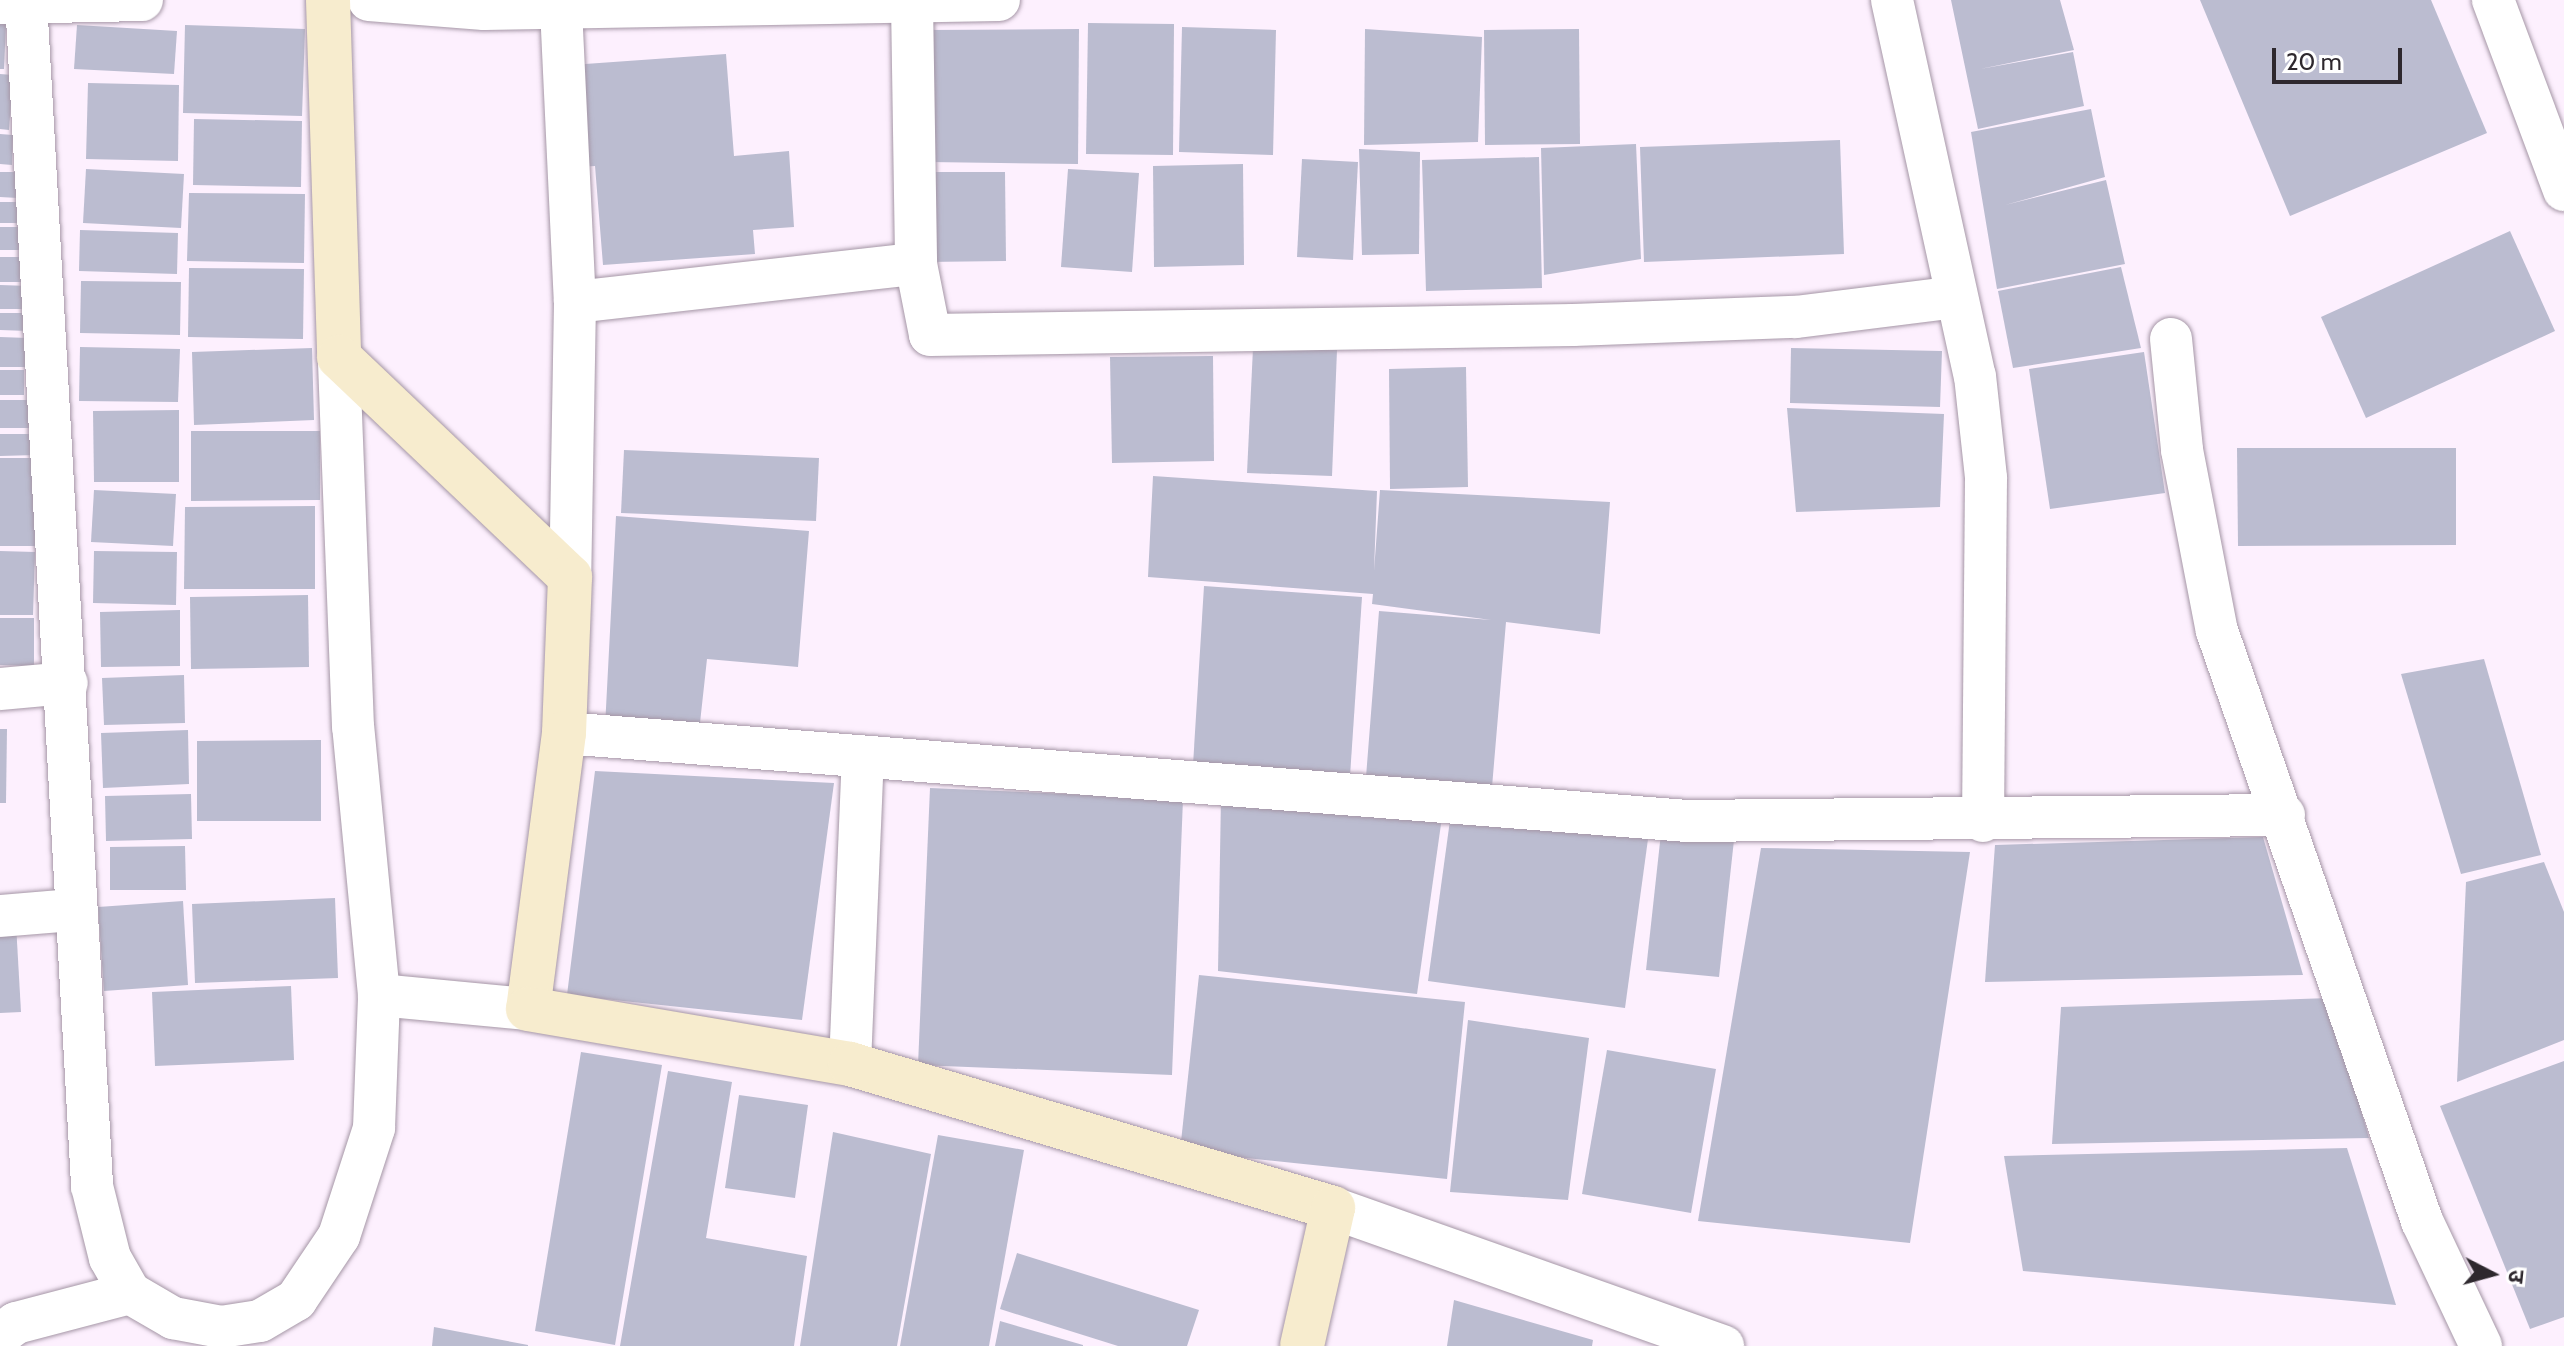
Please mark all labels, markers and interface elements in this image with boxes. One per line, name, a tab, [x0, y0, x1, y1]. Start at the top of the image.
scale bar	[2276, 32, 2406, 82]
text: 20 m	[2286, 47, 2342, 76]
north arrow	[2452, 1234, 2532, 1314]
text: उ	[2502, 1269, 2530, 1284]

